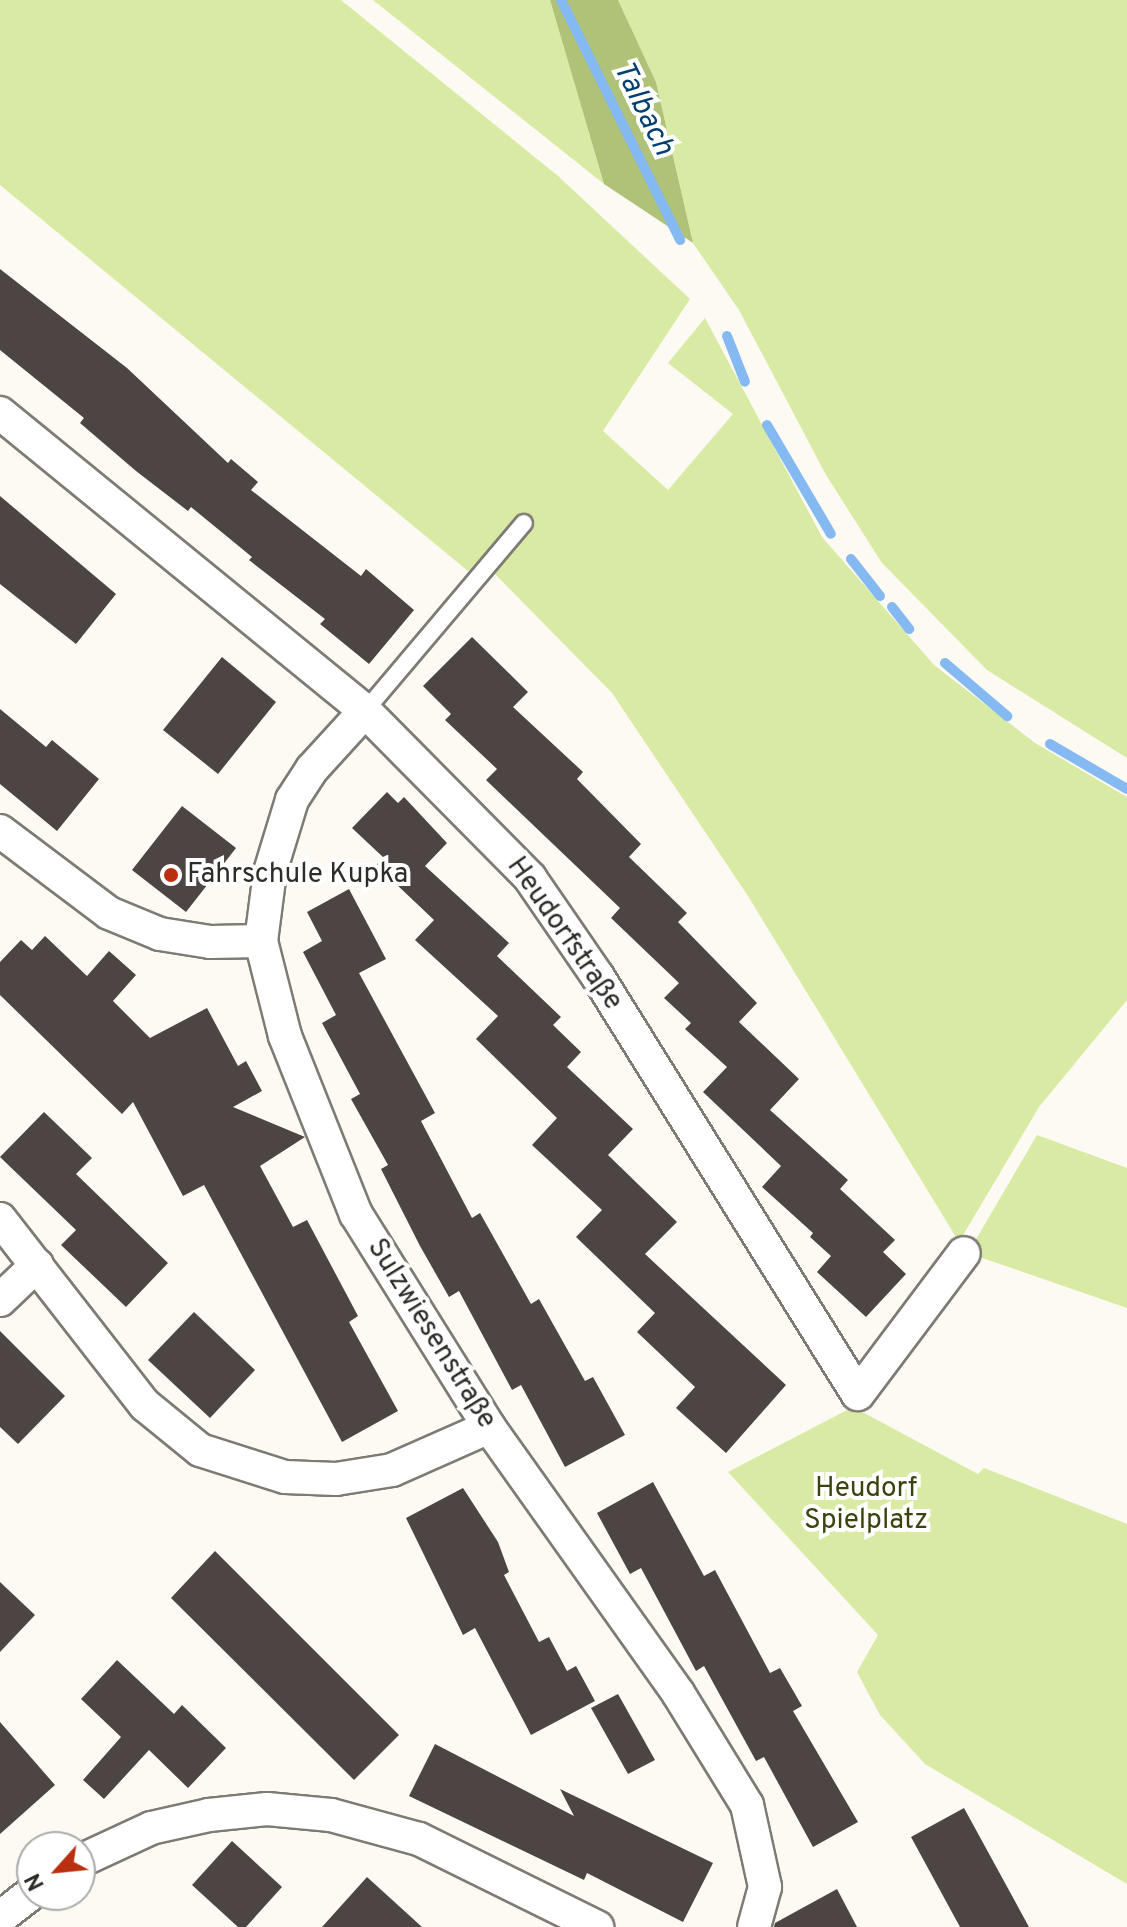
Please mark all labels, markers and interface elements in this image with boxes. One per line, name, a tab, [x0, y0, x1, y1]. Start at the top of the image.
water label: Talbach	[604, 56, 680, 162]
street label: Heudorfstraße	[499, 851, 629, 1017]
place label: Fahrschule Kupka	[187, 858, 408, 892]
marker: Fahrschule Kupka	[162, 866, 180, 884]
street label: Sulzwiesenstraße	[359, 1233, 503, 1435]
park label: Heudorf Spielplatz	[804, 1472, 928, 1538]
north arrow	[16, 1831, 96, 1911]
text: N	[20, 1868, 52, 1894]

